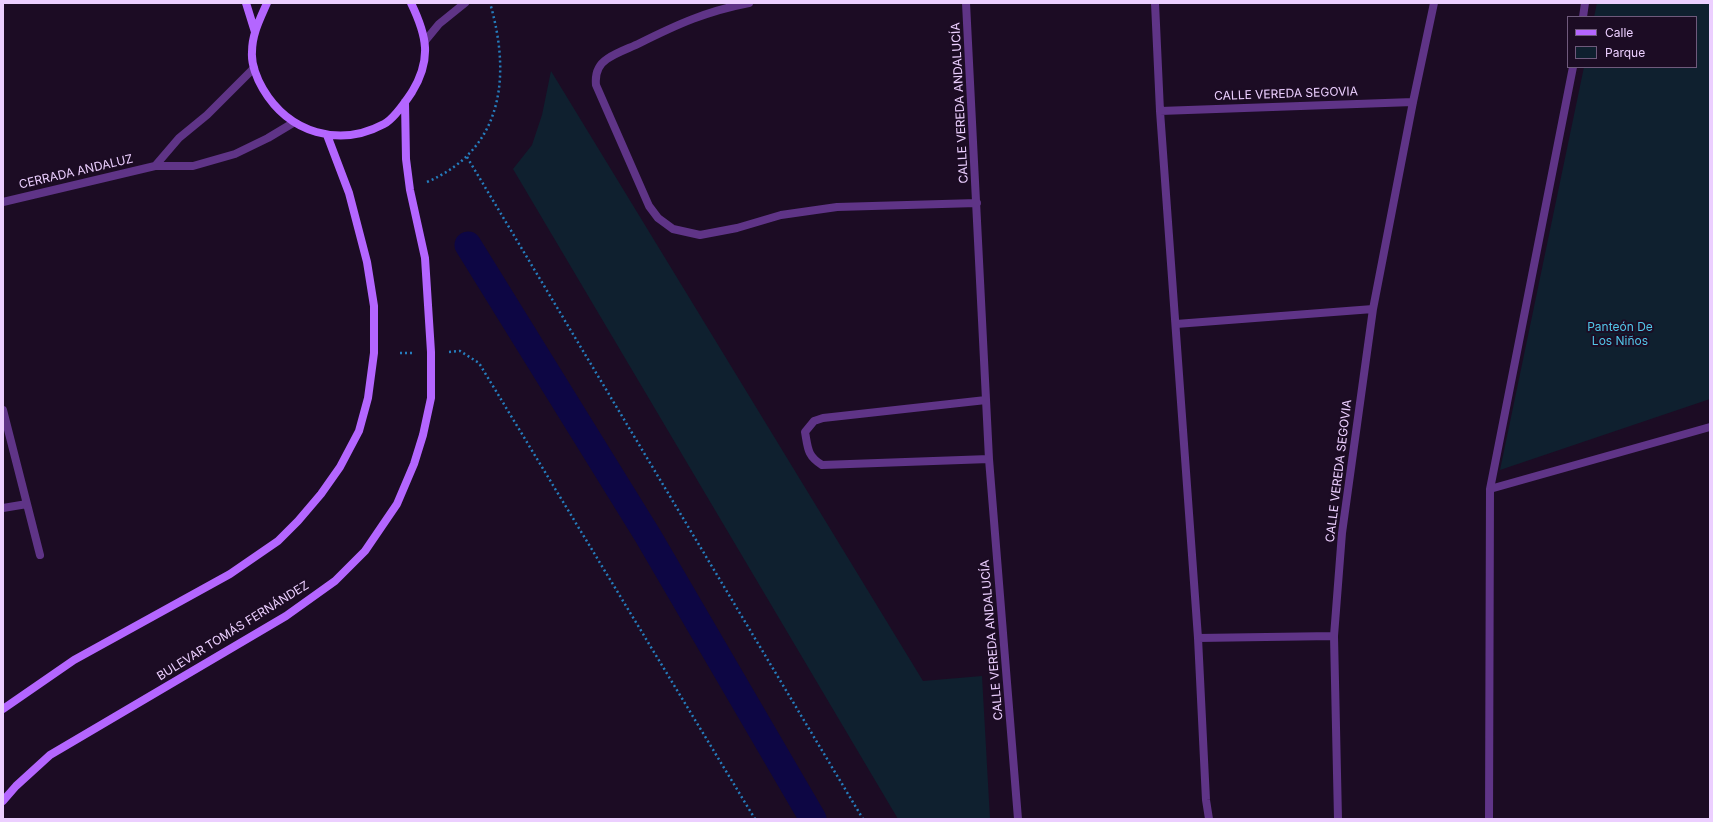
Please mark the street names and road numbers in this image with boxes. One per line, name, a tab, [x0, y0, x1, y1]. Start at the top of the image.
street label: CALLE VEREDA ANDALUCÍA	[949, 22, 971, 184]
street label: CALLE VEREDA SEGOVIA	[1214, 84, 1358, 104]
street label: CERRADA ANDALUZ	[18, 152, 134, 192]
street label: CALLE VEREDA SEGOVIA	[1323, 399, 1355, 543]
street label: CALLE VEREDA ANDALUCÍA	[978, 559, 1006, 721]
street label: BULEVAR TOMÁS FERNÁNDEZ	[154, 578, 312, 684]

